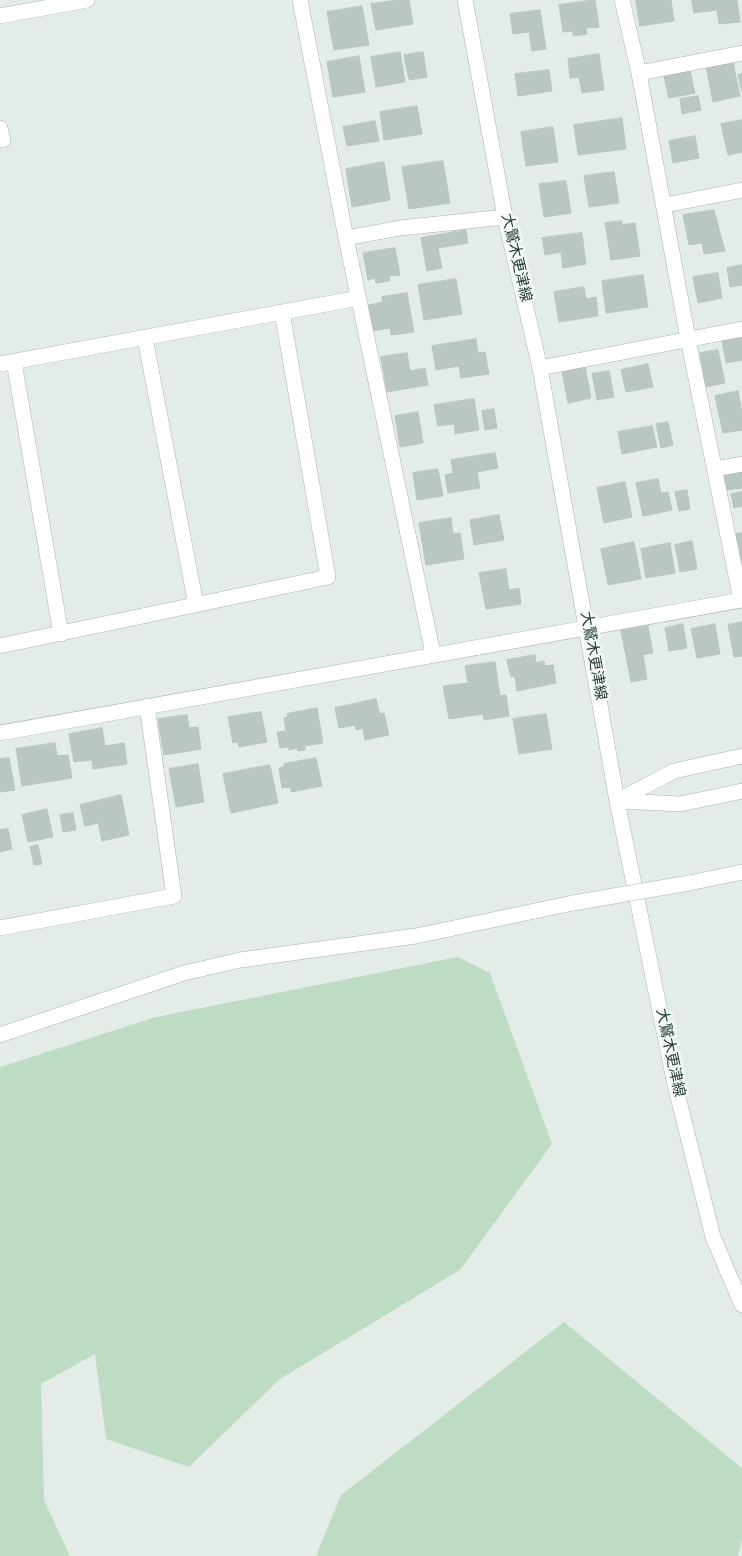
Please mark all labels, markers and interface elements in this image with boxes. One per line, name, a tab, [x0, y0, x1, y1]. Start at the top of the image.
street label: 大鷲木更津線	[496, 212, 534, 304]
street label: 大鷲木更津線	[575, 610, 609, 702]
street label: 大鷲木更津線	[651, 1007, 687, 1099]

